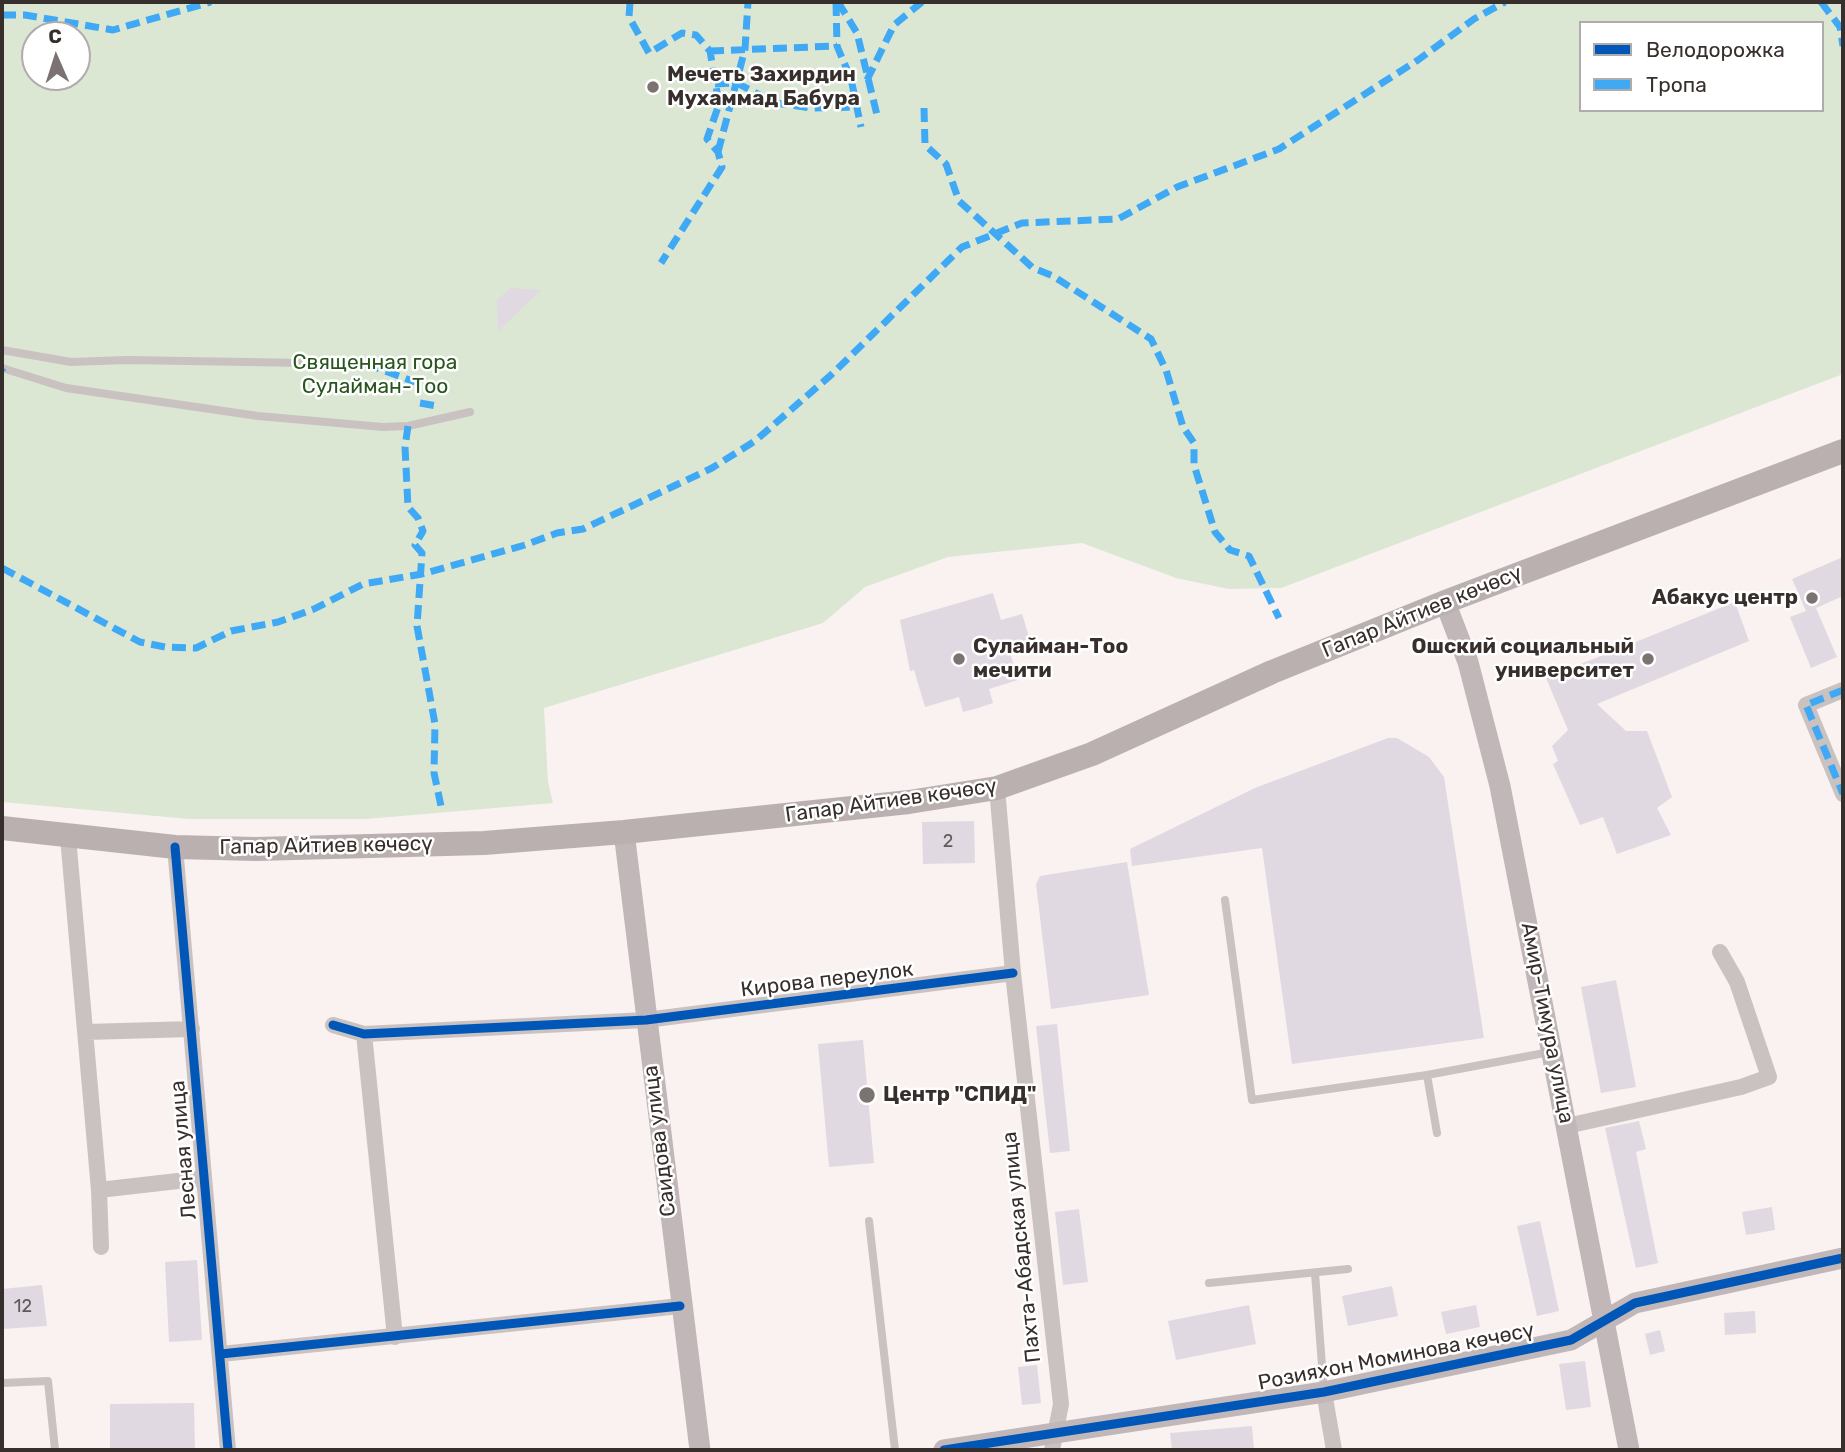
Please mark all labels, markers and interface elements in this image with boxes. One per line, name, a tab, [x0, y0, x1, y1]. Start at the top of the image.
north arrow	[21, 21, 91, 91]
legend	[1579, 21, 1824, 112]
text: С	[48, 25, 62, 48]
text: Велодорожка	[1646, 37, 1785, 62]
place label: Мечеть Захирдин Мухаммад Бабура	[667, 62, 860, 112]
text: Тропа	[1646, 72, 1707, 97]
marker: Мечеть Захирдин Мухаммад Бабура	[645, 79, 661, 95]
park label: Священная гора Сулайман-Тоо	[293, 350, 457, 400]
street label: Гапар Айтиев көчөсү	[1319, 560, 1525, 664]
place label: Абакус центр	[1652, 585, 1798, 611]
marker: Абакус центр	[1804, 590, 1820, 606]
place label: Сулайман-Тоо мечити	[973, 634, 1128, 684]
place label: Ошский социальный университет	[1412, 634, 1634, 684]
marker: Сулайман-Тоо мечити	[951, 651, 967, 667]
marker: Ошский социальный университет	[1640, 651, 1656, 667]
street label: Гапар Айтиев көчөсү	[784, 774, 998, 828]
house number: 2	[943, 831, 953, 853]
street label: Гапар Айтиев көчөсү	[219, 832, 433, 860]
street label: Амир-Тимура улица	[1515, 920, 1579, 1126]
street label: Кирова переулок	[739, 957, 915, 1003]
street label: Саидова улица	[638, 1064, 682, 1218]
street label: Лесная улица	[165, 1079, 203, 1221]
place label: Центр "СПИД"	[883, 1082, 1037, 1108]
marker: Центр "СПИД"	[857, 1085, 877, 1105]
street label: Пахта-Абадская улица	[997, 1130, 1047, 1364]
house number: 12	[14, 1296, 32, 1318]
street label: Розияхон Моминова көчөсү	[1256, 1318, 1536, 1396]

